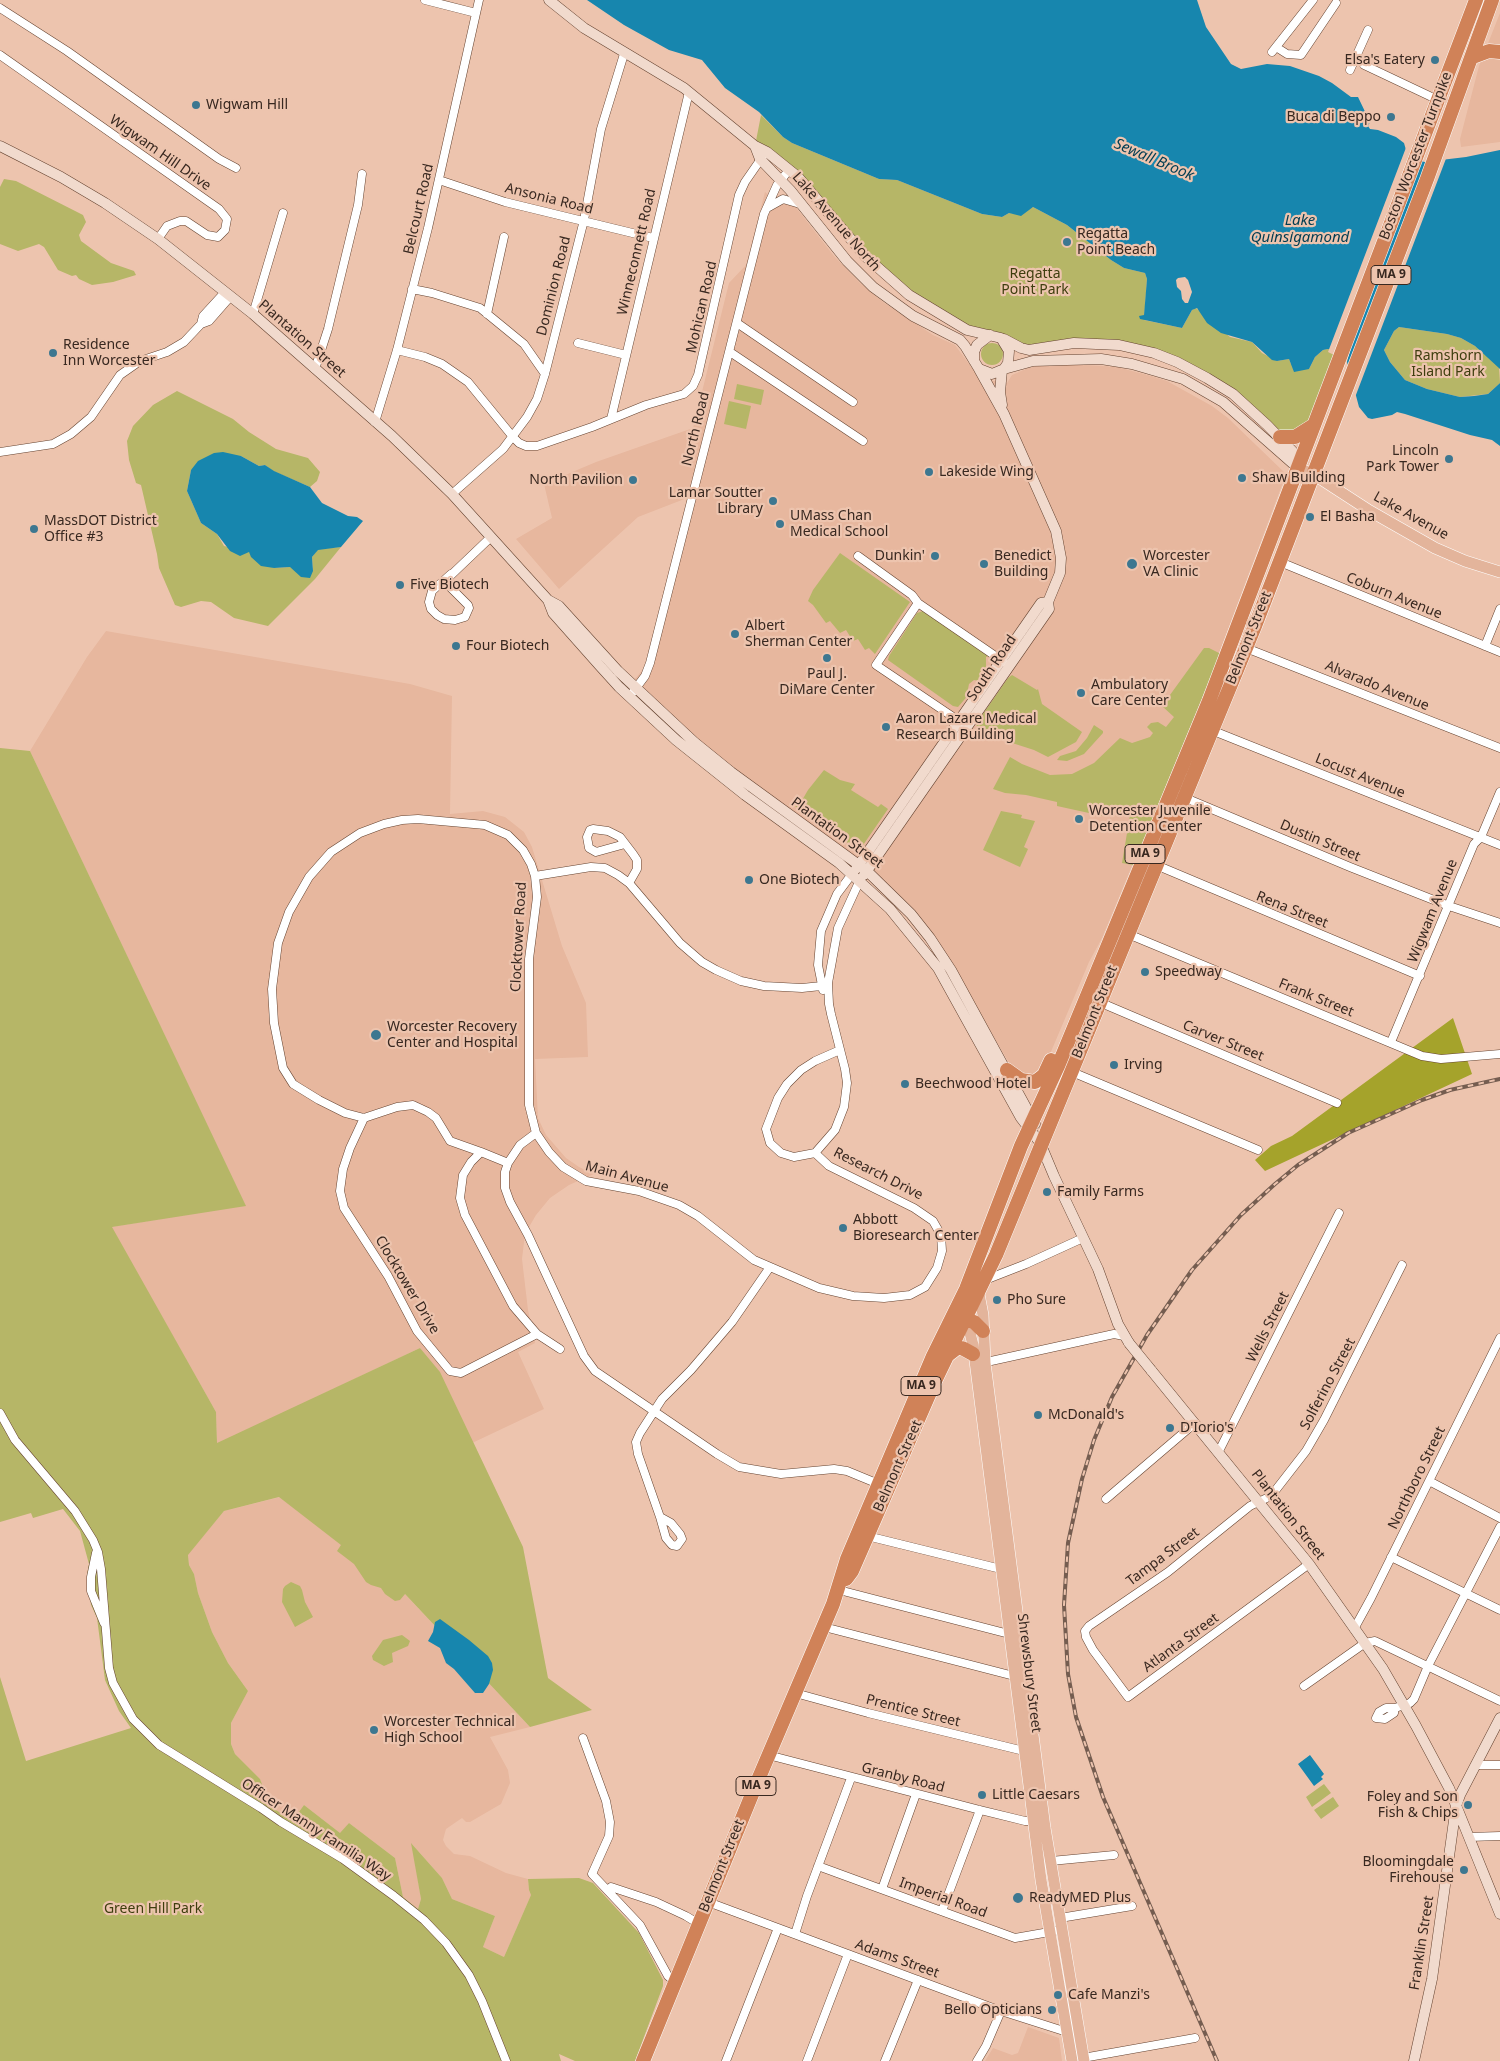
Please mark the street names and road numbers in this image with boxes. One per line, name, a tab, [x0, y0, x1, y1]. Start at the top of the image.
street label: Boston Worcester Turnpike	[1376, 70, 1456, 242]
street label: Wigwam Hill Drive	[106, 112, 214, 194]
street label: Belcourt Road	[400, 162, 438, 256]
street label: Lake Avenue North	[788, 169, 884, 275]
street label: Ansonia Road	[503, 180, 595, 218]
street label: Winneconnett Road	[614, 187, 660, 317]
street label: Dominion Road	[534, 234, 574, 338]
street label: Mohican Road	[683, 259, 721, 355]
road number: MA 9	[1371, 266, 1411, 284]
street label: Plantation Street	[255, 297, 349, 381]
street label: North Road	[679, 390, 713, 468]
street label: Lake Avenue	[1370, 488, 1452, 544]
street label: Coburn Avenue	[1344, 569, 1444, 623]
street label: Belmont Street	[1223, 589, 1275, 687]
street label: South Road	[964, 632, 1020, 704]
street label: Alvarado Avenue	[1323, 657, 1431, 715]
street label: Locust Avenue	[1312, 750, 1408, 802]
street label: Plantation Street	[788, 794, 886, 872]
street label: Dustin Street	[1277, 817, 1363, 865]
road number: MA 9	[1125, 844, 1165, 864]
street label: Wigwam Avenue	[1405, 857, 1461, 965]
street label: Clocktower Road	[508, 881, 530, 993]
street label: Rena Street	[1254, 888, 1330, 932]
street label: Belmont Street	[1069, 963, 1121, 1061]
street label: Frank Street	[1276, 975, 1356, 1021]
street label: Carver Street	[1180, 1017, 1266, 1065]
street label: Research Drive	[830, 1144, 926, 1204]
street label: Main Avenue	[583, 1158, 671, 1196]
street label: Clocktower Drive	[371, 1233, 443, 1337]
street label: Wells Street	[1243, 1289, 1293, 1365]
street label: Solferino Street	[1297, 1335, 1359, 1433]
road number: MA 9	[901, 1376, 941, 1395]
street label: Belmont Street	[870, 1418, 926, 1514]
street label: Northboro Street	[1385, 1424, 1449, 1532]
street label: Plantation Street	[1248, 1466, 1328, 1564]
street label: Tampa Street	[1123, 1524, 1203, 1590]
street label: Atlanta Street	[1140, 1610, 1222, 1676]
street label: Shrewsbury Street	[1013, 1612, 1045, 1734]
street label: Prentice Street	[864, 1691, 962, 1731]
street label: Granby Road	[860, 1760, 946, 1796]
street label: Officer Manny Familia Way	[238, 1775, 394, 1885]
road number: MA 9	[736, 1776, 776, 1795]
street label: Belmont Street	[696, 1817, 748, 1915]
street label: Imperial Road	[897, 1874, 989, 1922]
street label: Franklin Street	[1406, 1895, 1438, 1991]
street label: Adams Street	[853, 1936, 941, 1982]

